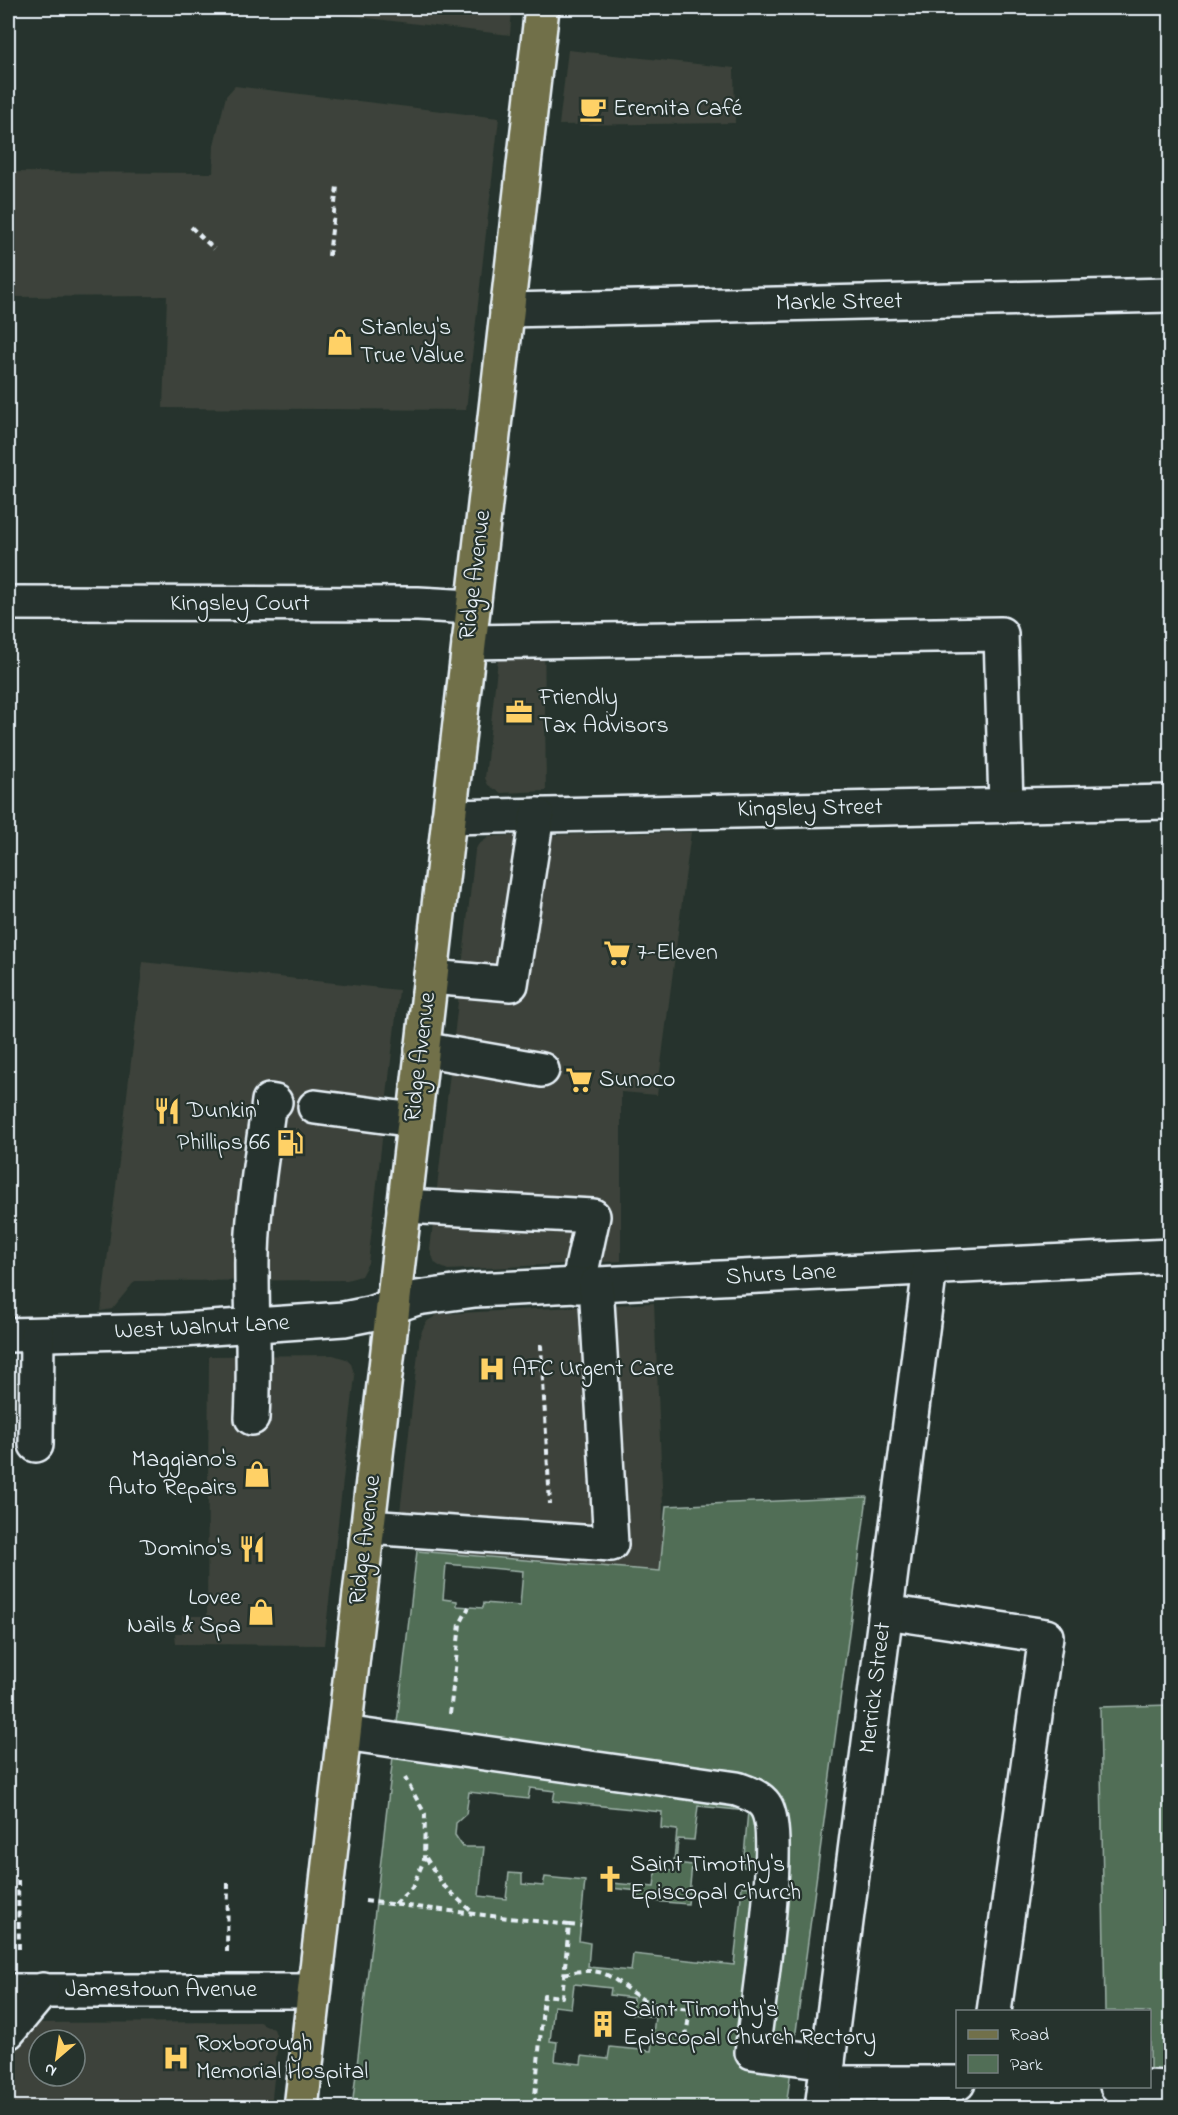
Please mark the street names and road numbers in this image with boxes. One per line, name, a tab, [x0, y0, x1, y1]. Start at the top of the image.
street label: Markle Street	[775, 284, 903, 322]
street label: Ridge Avenue	[451, 508, 501, 642]
street label: Kingsley Court	[170, 587, 310, 623]
street label: Kingsley Street	[737, 790, 883, 829]
street label: Ridge Avenue	[396, 990, 446, 1124]
street label: Shurs Lane	[725, 1255, 837, 1295]
street label: West Walnut Lane	[114, 1306, 291, 1350]
street label: Ridge Avenue	[341, 1473, 391, 1607]
street label: Merrick Street	[851, 1620, 901, 1756]
street label: Jamestown Avenue	[65, 1973, 257, 2008]

